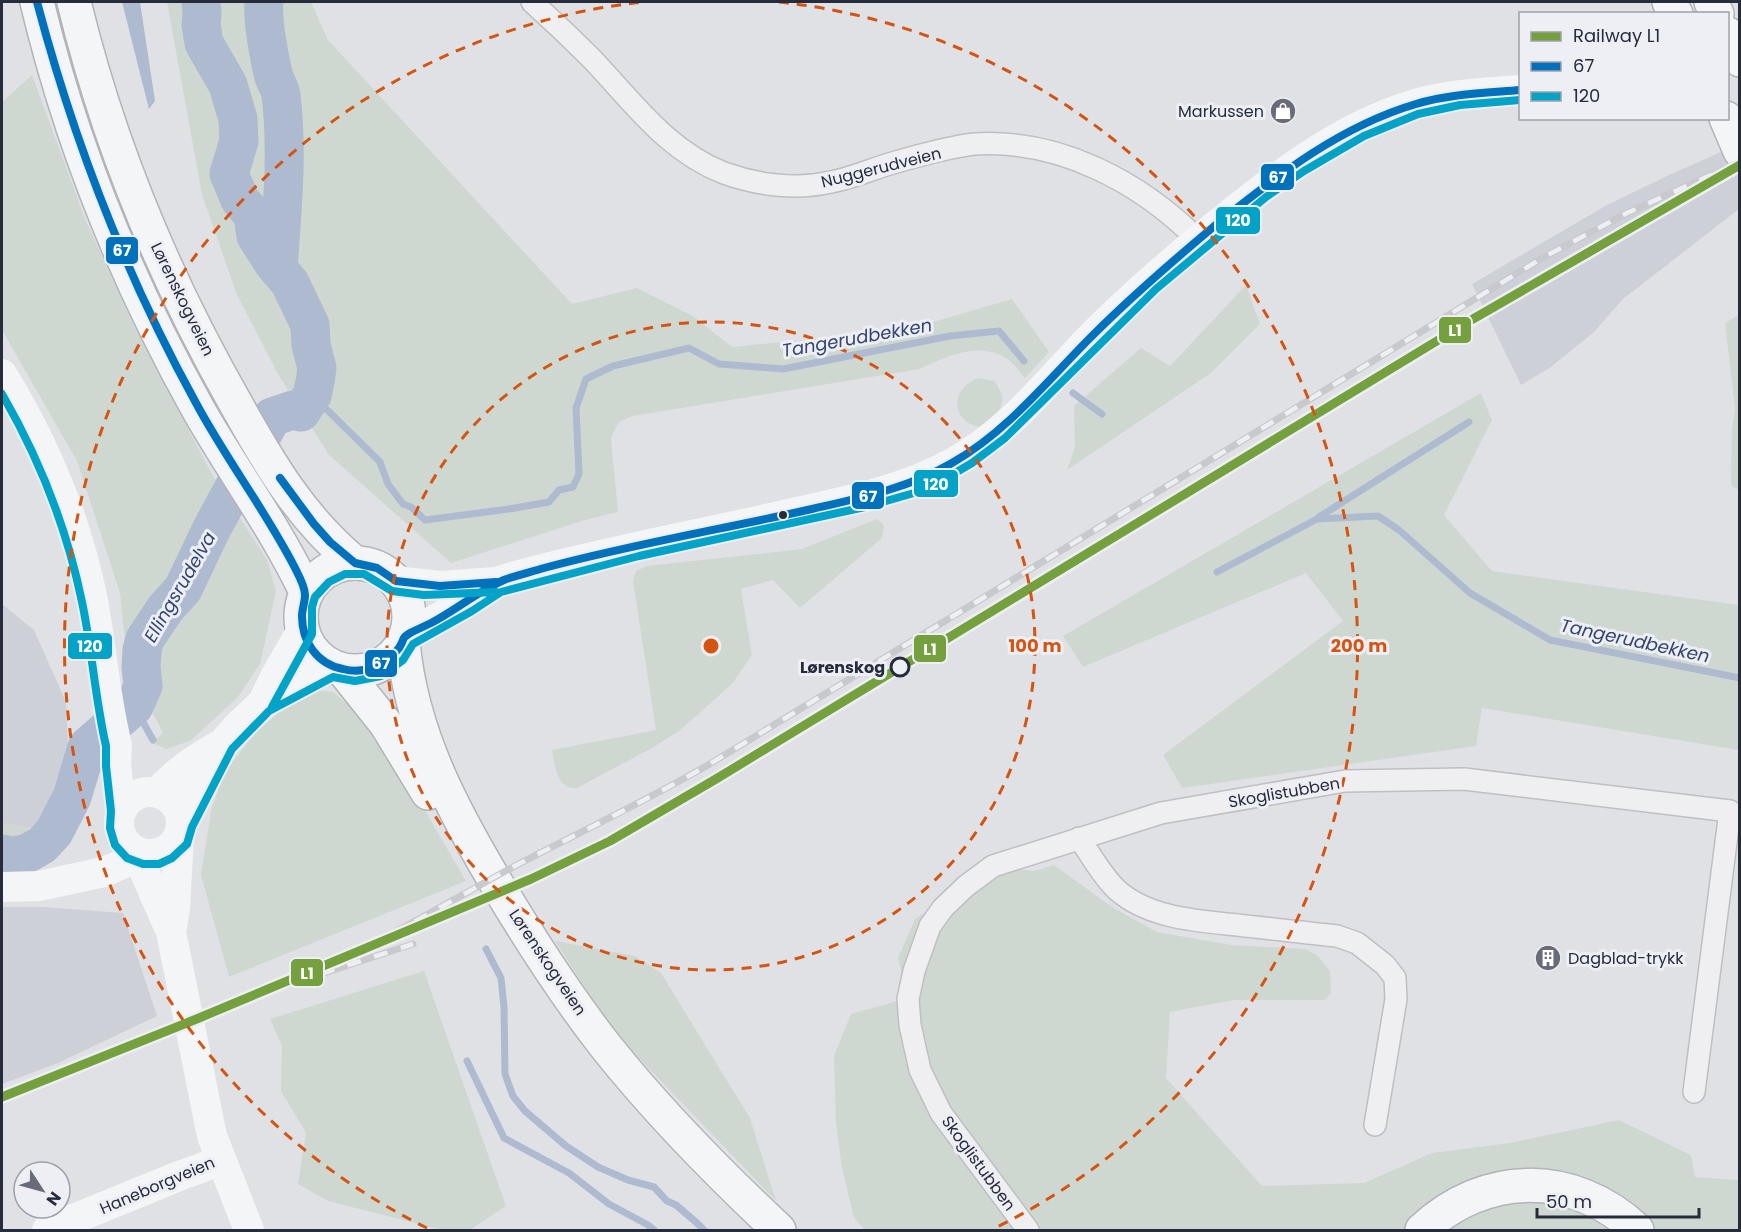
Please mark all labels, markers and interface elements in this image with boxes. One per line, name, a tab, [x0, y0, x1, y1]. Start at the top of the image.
legend	[1519, 12, 1729, 120]
text: Railway L1	[1573, 23, 1660, 48]
text: 67	[1573, 53, 1594, 78]
text: 120	[1573, 83, 1600, 108]
shop icon: Markussen	[1268, 96, 1298, 126]
place label: Markussen	[1178, 100, 1264, 123]
street label: Nuggerudveien	[819, 141, 944, 194]
line badge: 67	[1260, 163, 1295, 191]
text: 67	[1269, 166, 1288, 189]
line badge: 120	[1215, 206, 1261, 235]
text: 120	[1225, 209, 1251, 232]
line badge: 67	[105, 236, 139, 265]
street label: Lørenskogveien	[145, 238, 220, 360]
text: 67	[113, 239, 132, 262]
water label: Tangerudbekken	[780, 312, 934, 363]
line badge: L1	[1438, 316, 1472, 344]
text: L1	[1448, 319, 1462, 342]
line badge: 120	[913, 469, 959, 498]
text: 120	[923, 473, 949, 496]
line badge: 67	[851, 481, 885, 510]
text: 67	[859, 485, 878, 508]
unlabelled marker	[777, 509, 789, 521]
water label: Ellingsrudelva	[138, 527, 221, 647]
water label: Tangerudbekken	[1558, 613, 1712, 669]
line badge: 120	[67, 632, 113, 660]
text: 100 m	[1008, 633, 1062, 658]
text: 200 m	[1331, 633, 1387, 658]
line badge: L1	[913, 634, 947, 663]
text: 120	[77, 635, 103, 658]
centre of rings	[701, 636, 721, 656]
text: L1	[923, 638, 937, 661]
line badge: 67	[364, 649, 398, 678]
text: 67	[372, 652, 391, 675]
place label: Lørenskog	[800, 656, 885, 679]
marker: Lørenskog	[890, 657, 910, 677]
street label: Skoglistubben	[1227, 771, 1342, 814]
street label: Lørenskogveien	[503, 904, 592, 1020]
building icon: Dagblad-trykk	[1533, 943, 1563, 973]
place label: Dagblad-trykk	[1568, 947, 1684, 970]
line badge: L1	[290, 958, 324, 987]
text: L1	[300, 962, 314, 985]
street label: Skoglistubben	[936, 1111, 1021, 1216]
street label: Haneborgveien	[96, 1151, 218, 1220]
north arrow	[12, 1160, 72, 1220]
scale bar	[1537, 1181, 1699, 1219]
text: N	[41, 1187, 67, 1210]
text: 50 m	[1546, 1189, 1592, 1214]

